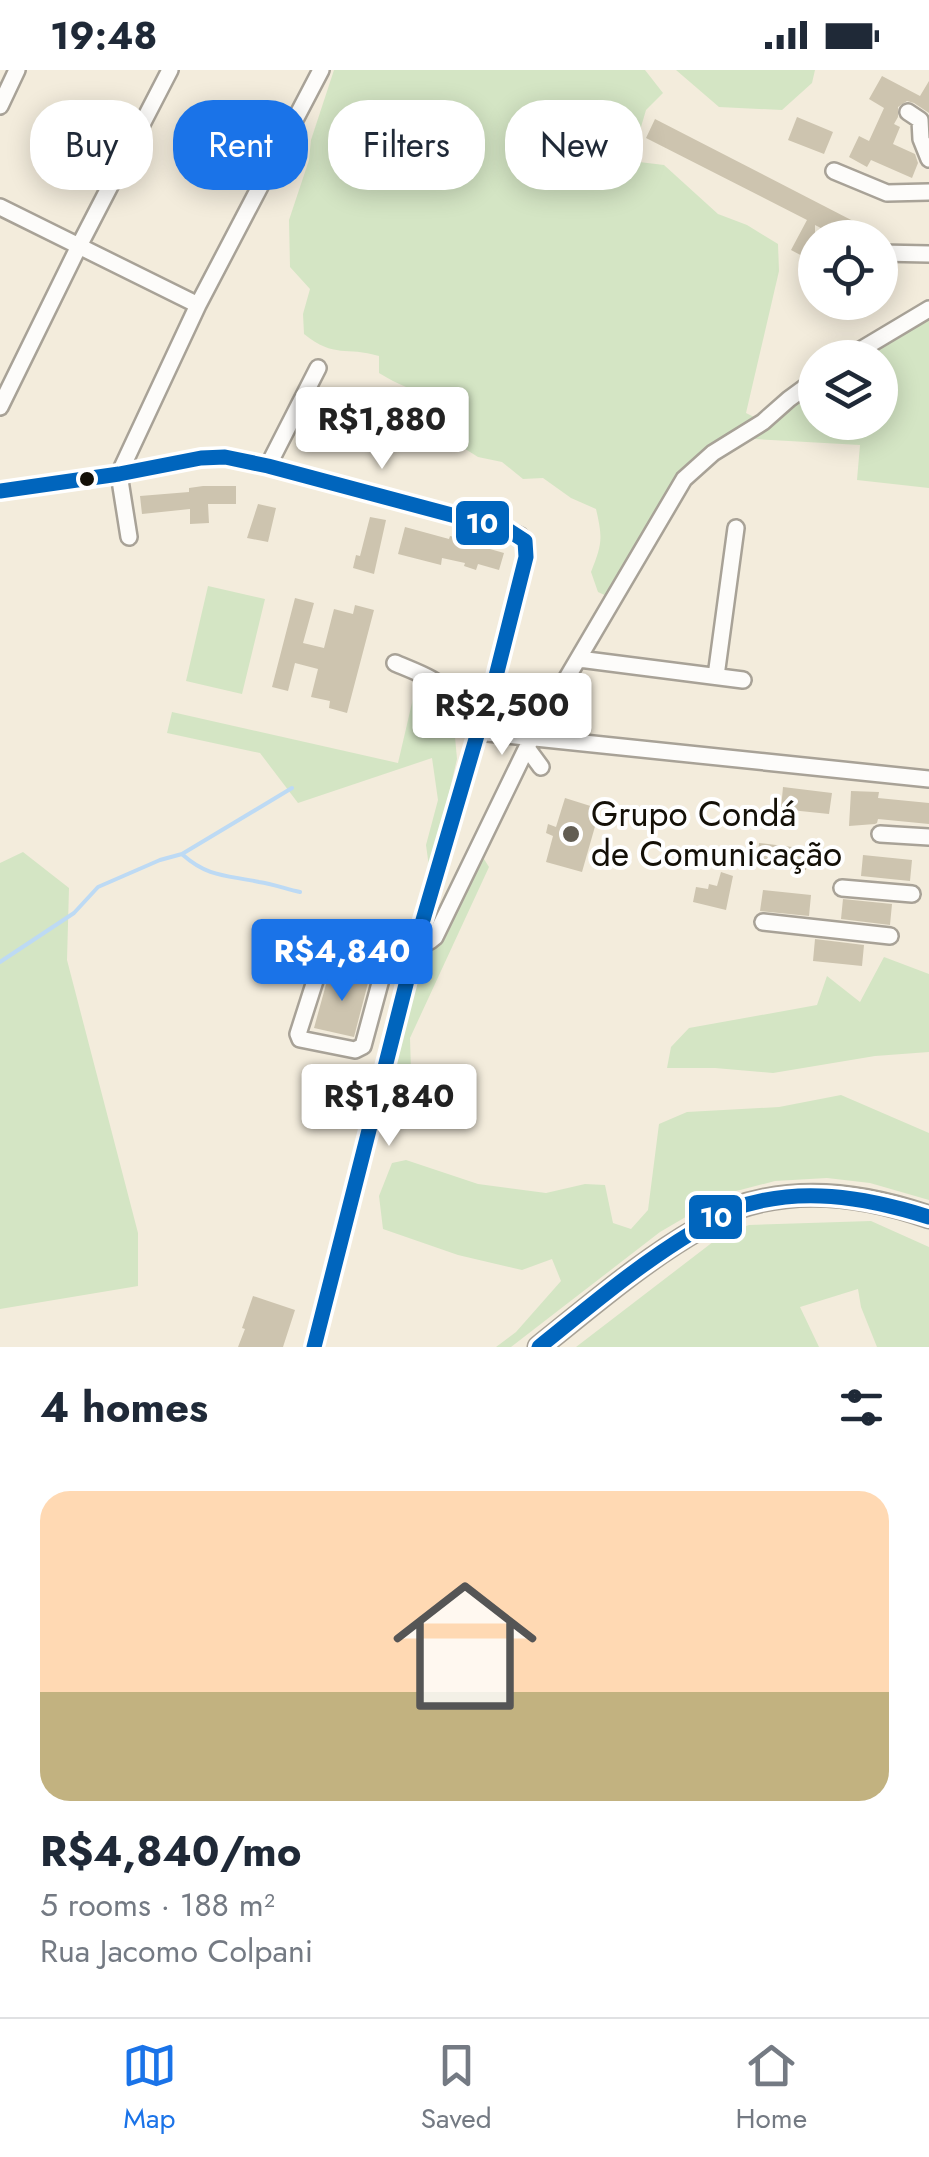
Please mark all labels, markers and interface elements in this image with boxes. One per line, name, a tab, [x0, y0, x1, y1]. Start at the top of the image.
text: 19:48	[50, 8, 157, 63]
chip: Buy	[30, 100, 153, 190]
chip: Rent	[173, 100, 308, 190]
chip: Filters	[328, 100, 485, 190]
chip: New	[505, 100, 643, 190]
map controls	[798, 220, 898, 440]
button: locate	[798, 220, 898, 320]
button: layers	[798, 340, 898, 440]
pin: R$1,880	[290, 387, 474, 472]
text: R$1,880	[318, 396, 446, 442]
unlabelled marker	[77, 469, 97, 489]
line badge: 10	[454, 499, 511, 547]
text: 10	[466, 503, 498, 544]
pin: R$2,500	[410, 673, 594, 758]
text: R$2,500	[435, 682, 569, 728]
place label: Grupo Condá de Comunicação	[591, 789, 842, 879]
marker: Grupo Condá de Comunicação	[560, 823, 582, 845]
pin: R$4,840	[250, 919, 434, 1004]
text: R$4,840	[274, 928, 410, 974]
pin: R$1,840	[297, 1064, 481, 1149]
text: R$1,840	[324, 1073, 454, 1119]
line badge: 10	[687, 1193, 744, 1241]
text: 10	[700, 1197, 732, 1238]
text: 4 homes	[40, 1377, 208, 1438]
icon: filters	[834, 1380, 889, 1435]
icon: home	[375, 1556, 555, 1736]
text: R$4,840/mo	[40, 1821, 302, 1882]
text: 5 rooms · 188 m²	[40, 1882, 275, 1928]
text: Rua Jacomo Colpani	[40, 1928, 313, 1974]
tab: Map	[122, 2038, 177, 2139]
tab: Saved	[421, 2038, 492, 2139]
tab: Home	[735, 2038, 807, 2139]

